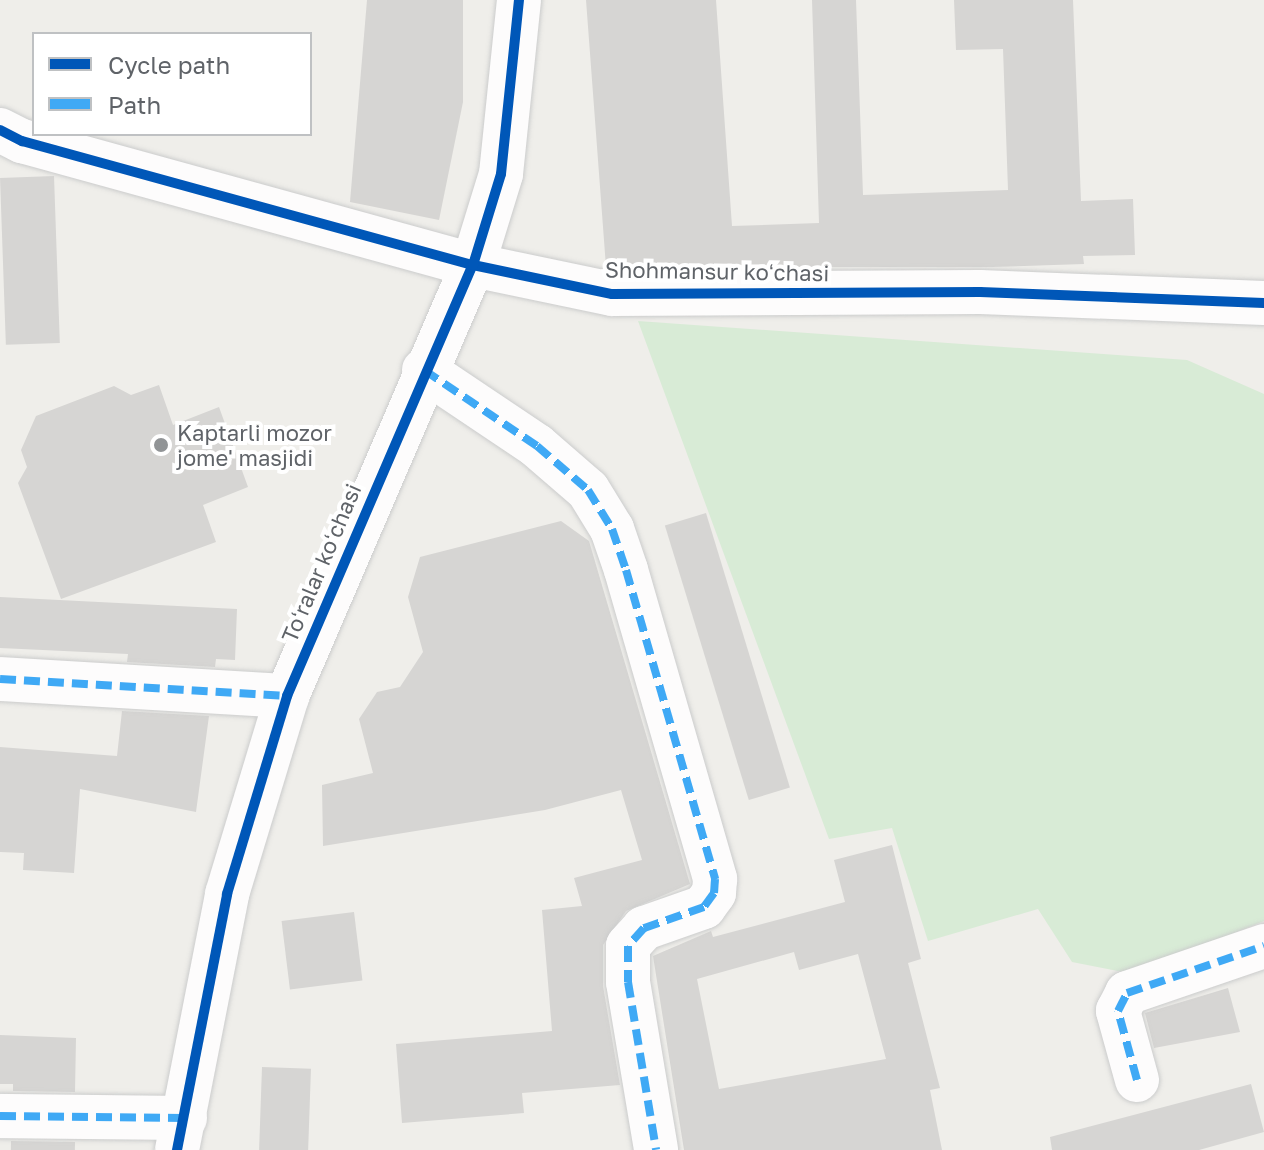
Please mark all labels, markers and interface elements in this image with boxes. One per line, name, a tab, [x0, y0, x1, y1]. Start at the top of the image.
legend	[32, 32, 312, 136]
text: Cycle path	[108, 50, 230, 79]
text: Path	[108, 90, 161, 119]
street label: Shohmansur koʻchasi	[605, 256, 829, 286]
place label: Kaptarli mozor jome' masjidi	[177, 419, 332, 470]
marker: Kaptarli mozor jome' masjidi	[152, 436, 170, 454]
street label: Toʻralar koʻchasi	[276, 480, 366, 646]

